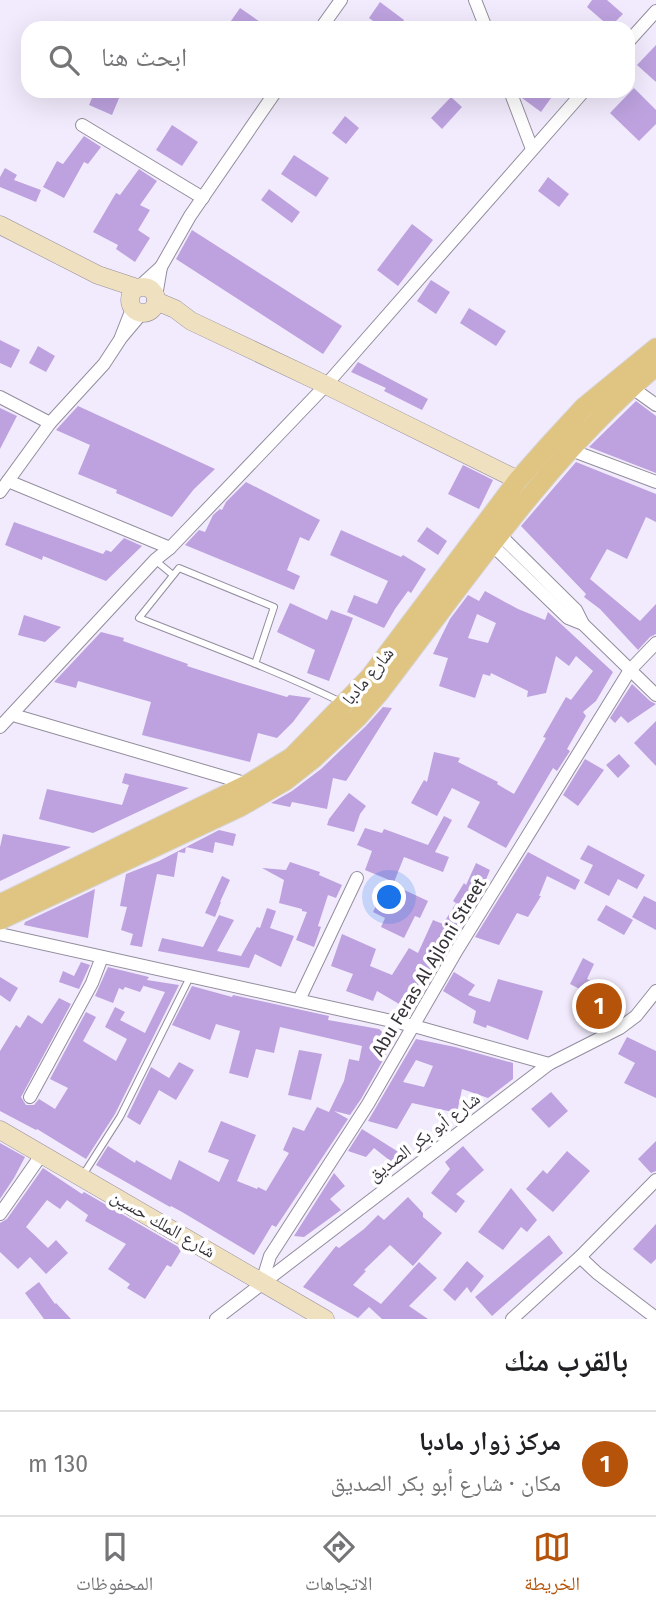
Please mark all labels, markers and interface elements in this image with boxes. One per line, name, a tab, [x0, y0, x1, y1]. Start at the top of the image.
search box	[21, 21, 635, 98]
icon: search	[45, 41, 83, 79]
text: ابحث هنا	[101, 42, 187, 73]
street label: شارع مادبا	[337, 643, 399, 709]
street label: Abu Feras Al Ajloni Street	[367, 873, 491, 1060]
your location	[372, 880, 406, 914]
pin: 1	[576, 980, 622, 1032]
street label: شارع أبو بكر الصديق	[363, 1088, 485, 1186]
street label: شارع الملك حسين	[107, 1185, 219, 1263]
text: بالقرب منك	[504, 1343, 628, 1379]
text: مركز زوار مادبا	[419, 1426, 561, 1457]
text: 130 m	[28, 1450, 88, 1478]
text: 1	[600, 1450, 610, 1478]
text: مكان · شارع أبو بكر الصديق	[330, 1469, 561, 1497]
tab: المحفوظات	[76, 1528, 153, 1602]
tab: الاتجاهات	[305, 1528, 372, 1602]
tab: الخريطة	[524, 1528, 580, 1602]

